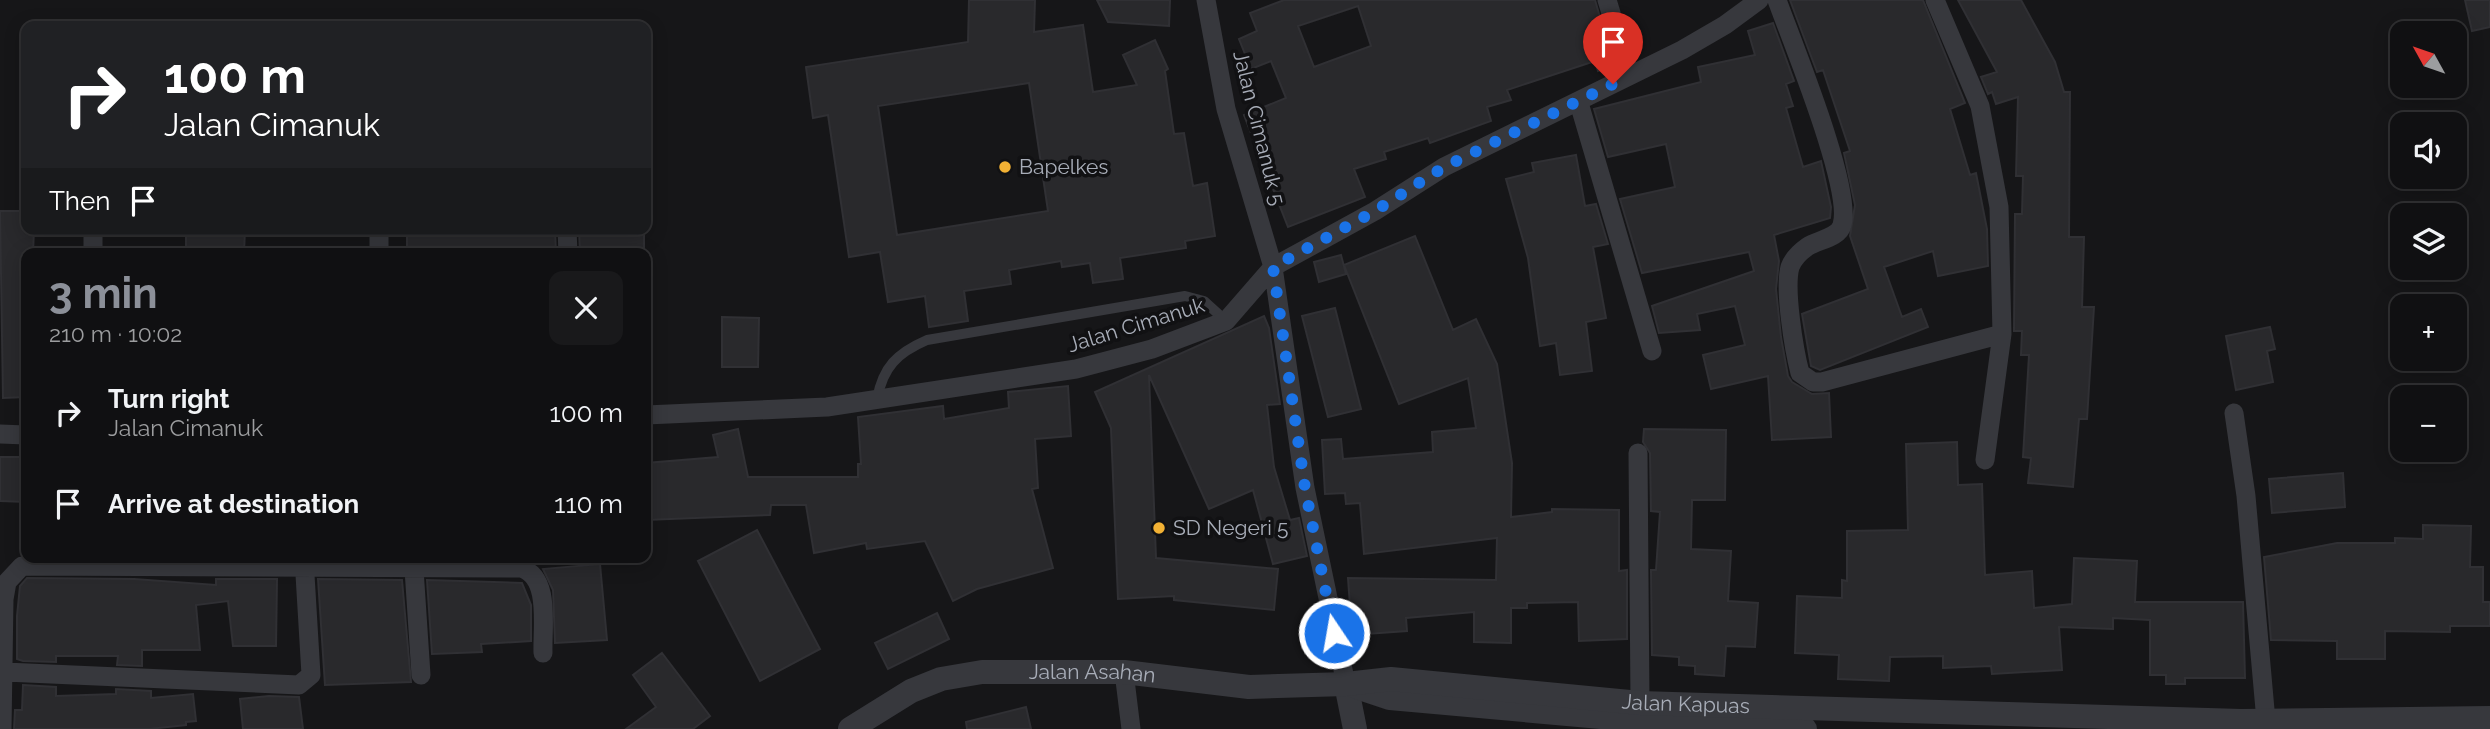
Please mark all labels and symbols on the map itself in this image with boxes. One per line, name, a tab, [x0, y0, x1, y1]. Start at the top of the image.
pin	[1583, 12.0, 1643, 84]
north arrow	[2390, 21, 2468, 98]
street label: Jalan Cimanuk 5	[1228, 48, 1291, 208]
place label: Bapelkes	[1019, 154, 1108, 179]
marker: Bapelkes	[997, 159, 1013, 175]
street label: Jalan Cimanuk	[1064, 292, 1207, 357]
place label: SD Negeri 5	[1173, 515, 1289, 540]
marker: SD Negeri 5	[1151, 520, 1167, 536]
position arrow	[1297, 596, 1371, 670]
street label: Jalan Asahan	[1029, 659, 1157, 688]
street label: Jalan Kapuas	[1621, 688, 1750, 718]

